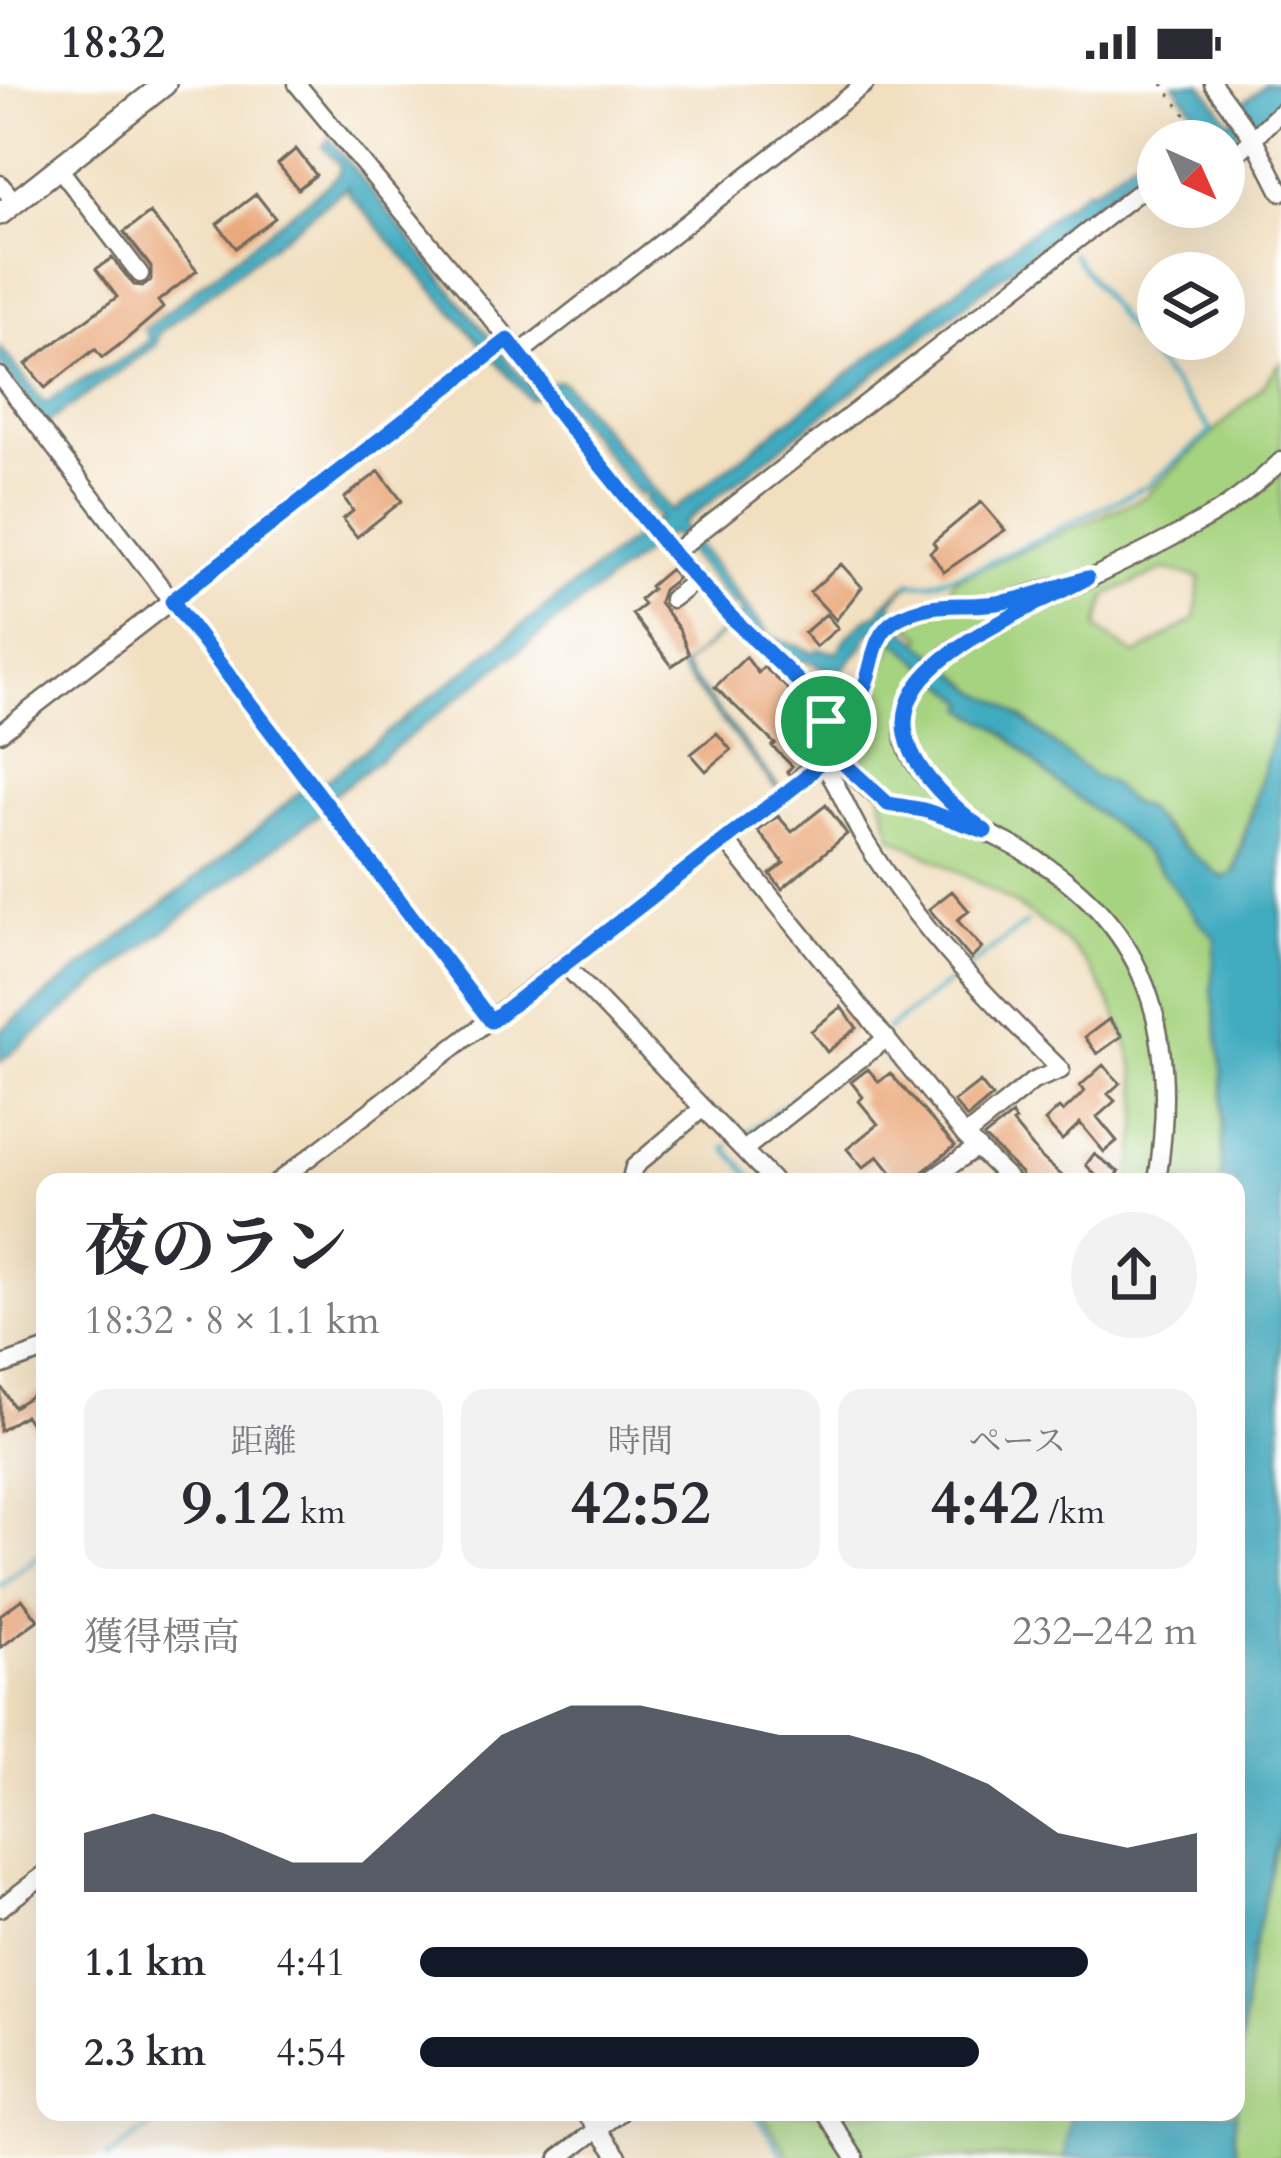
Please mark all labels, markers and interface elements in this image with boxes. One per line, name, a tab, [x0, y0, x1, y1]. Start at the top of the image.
text: 18:32	[60, 12, 165, 73]
north arrow	[1137, 120, 1245, 228]
map controls	[1137, 120, 1245, 360]
button: layers	[1137, 252, 1245, 360]
pin	[775, 670, 877, 772]
icon: arrive	[793, 688, 859, 754]
text: 夜のラン	[84, 1204, 348, 1293]
button: share	[1071, 1212, 1197, 1338]
text: 18:32 · 8 × 1.1 km	[84, 1294, 380, 1347]
text: 距離	[231, 1419, 297, 1464]
text: 時間	[608, 1419, 674, 1464]
text: ペース	[969, 1419, 1066, 1464]
text: 9.12	[181, 1464, 291, 1545]
text: 42:52	[570, 1464, 711, 1545]
text: 4:42	[930, 1464, 1040, 1545]
text: km	[291, 1490, 346, 1535]
text: /km	[1040, 1490, 1105, 1535]
text: 232–242 m	[1012, 1605, 1197, 1658]
text: 獲得標高	[84, 1611, 240, 1664]
text: 1.1 km	[84, 1936, 206, 1989]
text: 4:41	[276, 1936, 346, 1989]
text: 2.3 km	[84, 2026, 206, 2079]
text: 4:54	[276, 2026, 346, 2079]

